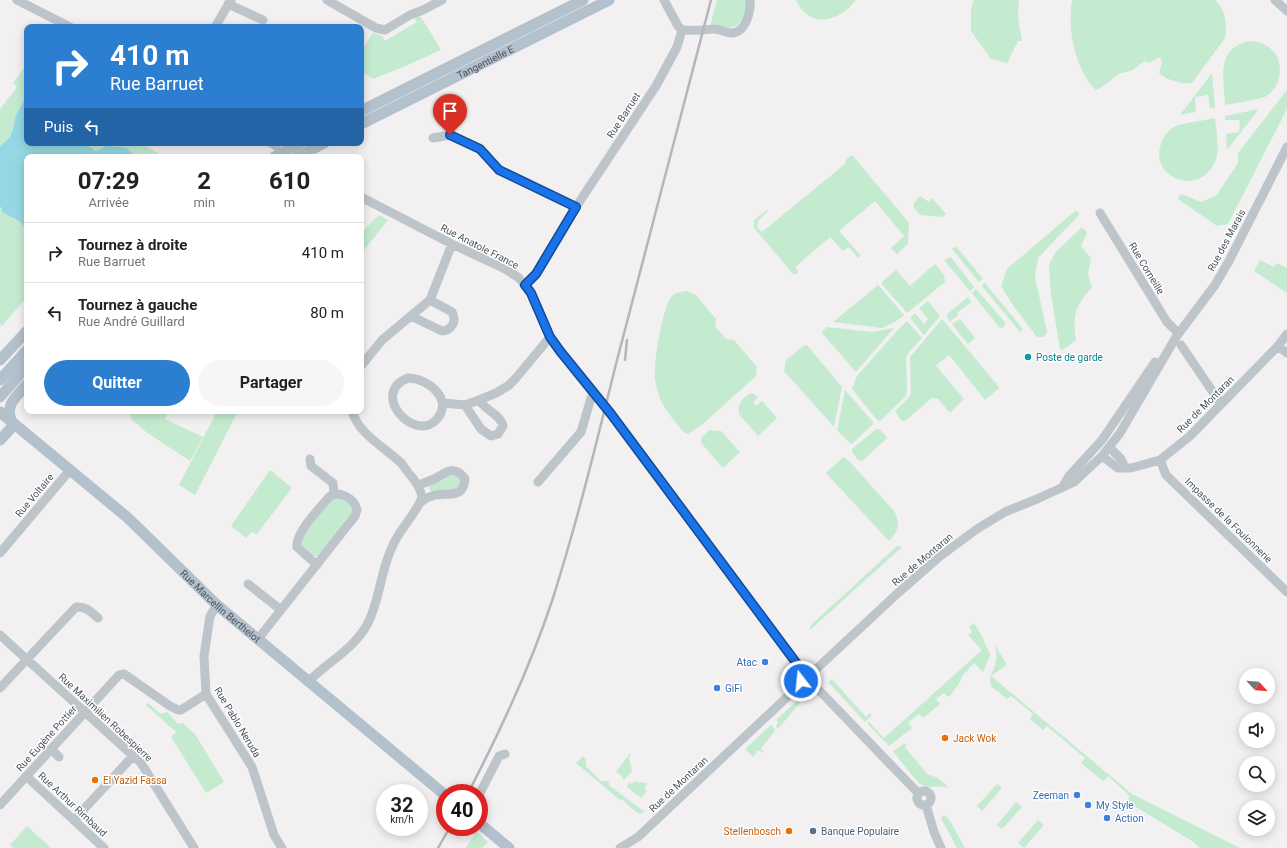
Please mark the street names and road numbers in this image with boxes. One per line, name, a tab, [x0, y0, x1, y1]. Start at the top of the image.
street label: Tangentielle E	[455, 43, 516, 81]
street label: Rue Barruet	[605, 90, 642, 140]
street label: Rue des Marais	[1206, 207, 1247, 273]
street label: Rue Anatole France	[439, 222, 521, 271]
street label: Rue Corneille	[1127, 240, 1166, 296]
street label: Rue de Montaran	[1175, 374, 1236, 435]
street label: Rue Voltaire	[13, 471, 56, 519]
street label: Impasse de la Foulonnerie	[1183, 476, 1274, 565]
street label: Rue de Montaran	[890, 531, 955, 588]
street label: Rue Marcellin Berthelot	[178, 568, 263, 645]
street label: Rue Maximilien Robespierre	[57, 671, 155, 764]
street label: Rue Pablo Neruda	[212, 685, 263, 759]
street label: Rue Eugène Pottier	[14, 703, 79, 773]
street label: Rue de Montaran	[647, 755, 710, 814]
street label: Rue Arthur Rimbaud	[36, 770, 109, 839]

